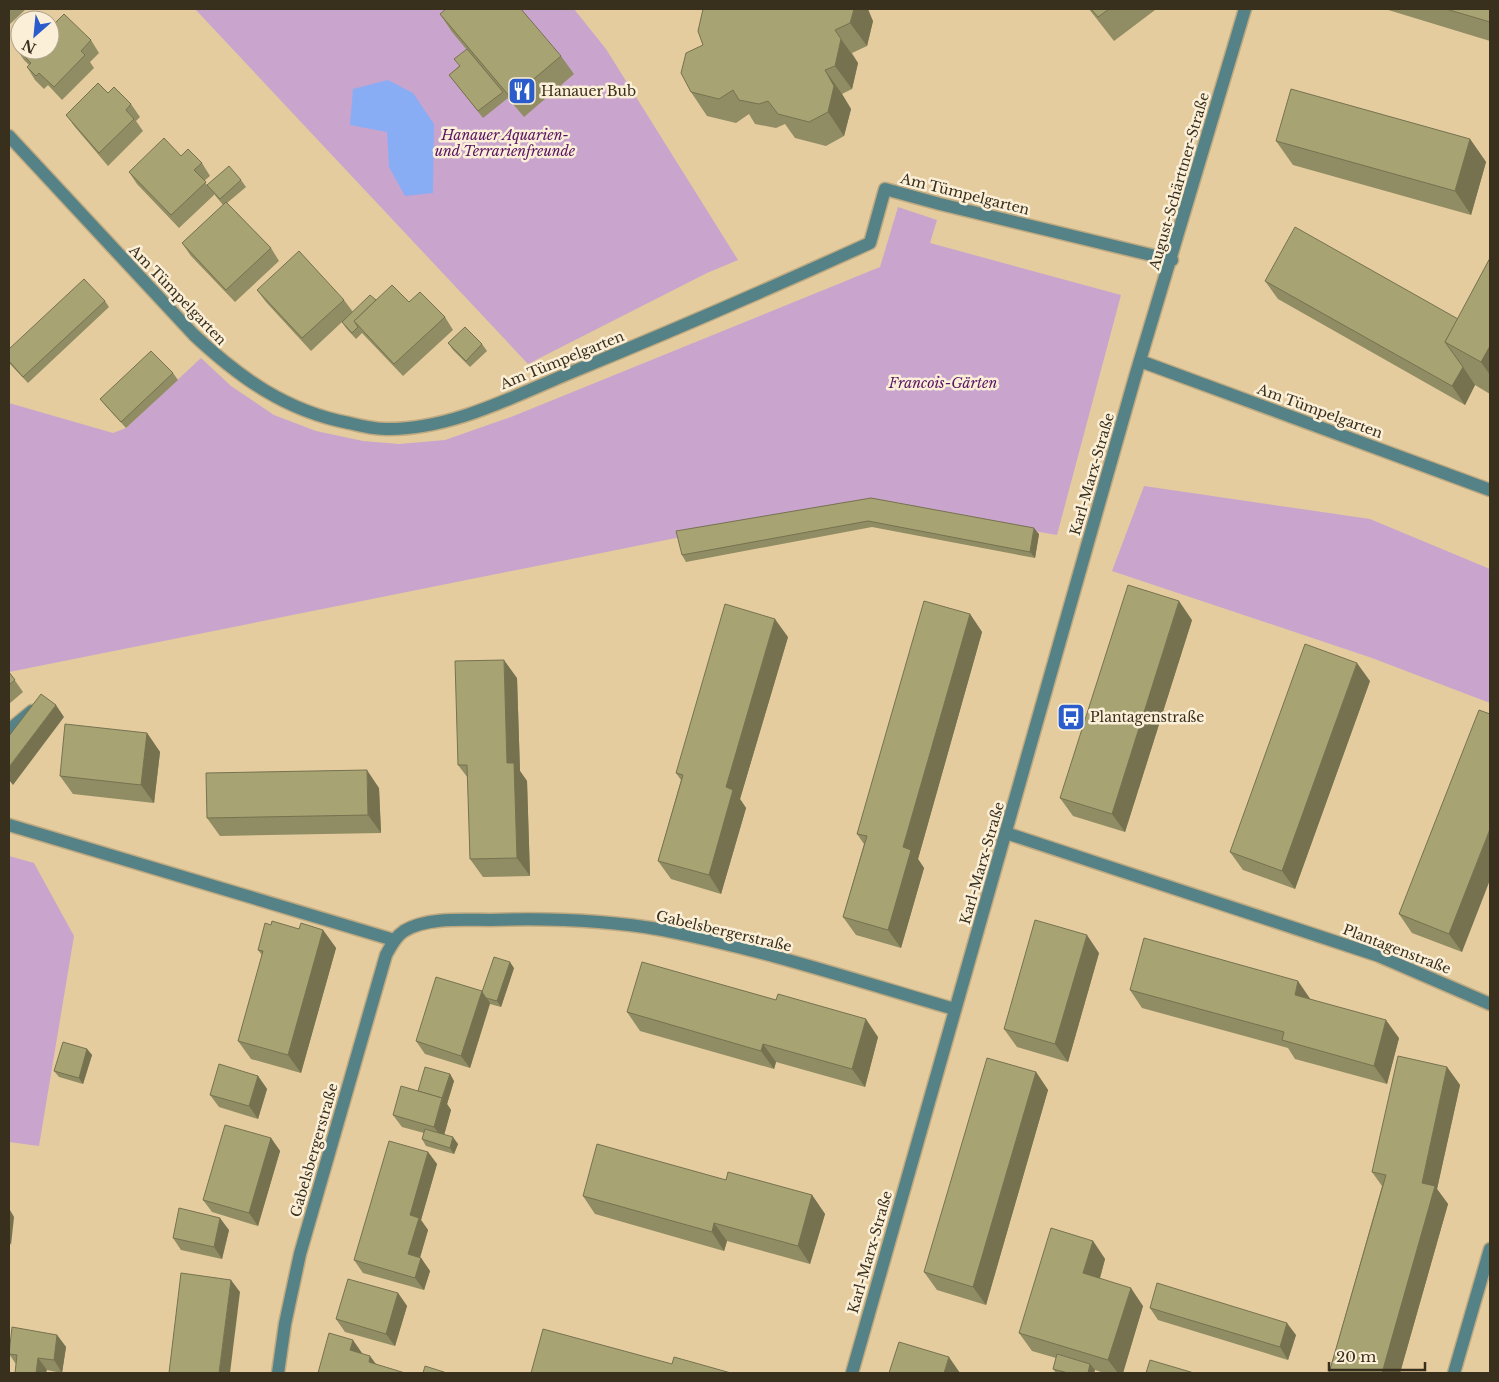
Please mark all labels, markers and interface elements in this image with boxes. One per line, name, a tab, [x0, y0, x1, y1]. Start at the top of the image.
north arrow	[10, 10, 60, 60]
text: N	[19, 36, 39, 58]
restaurant icon: Hanauer Bub	[507, 76, 537, 106]
place label: Hanauer Bub	[541, 82, 636, 100]
street label: August-Schärttner-Straße	[1145, 90, 1213, 273]
park label: Hanauer Aquarien- und Terrarienfreunde	[435, 126, 576, 160]
street label: Am Tümpelgarten	[898, 169, 1032, 219]
street label: Am Tümpelgarten	[125, 241, 231, 349]
street label: Am Tümpelgarten	[496, 327, 627, 393]
park label: Francois-Gärten	[888, 374, 997, 392]
street label: Am Tümpelgarten	[1254, 380, 1385, 442]
street label: Karl-Marx-Straße	[1066, 411, 1118, 537]
bus stop icon: Plantagenstraße	[1056, 702, 1086, 732]
place label: Plantagenstraße	[1090, 708, 1204, 726]
street label: Karl-Marx-Straße	[956, 800, 1008, 926]
street label: Gabelsbergerstraße	[654, 907, 794, 955]
street label: Plantagenstraße	[1340, 920, 1454, 978]
street label: Gabelsbergerstraße	[286, 1081, 342, 1219]
street label: Karl-Marx-Straße	[844, 1189, 896, 1315]
scale bar	[1329, 1340, 1425, 1372]
text: 20 m	[1336, 1347, 1376, 1366]

